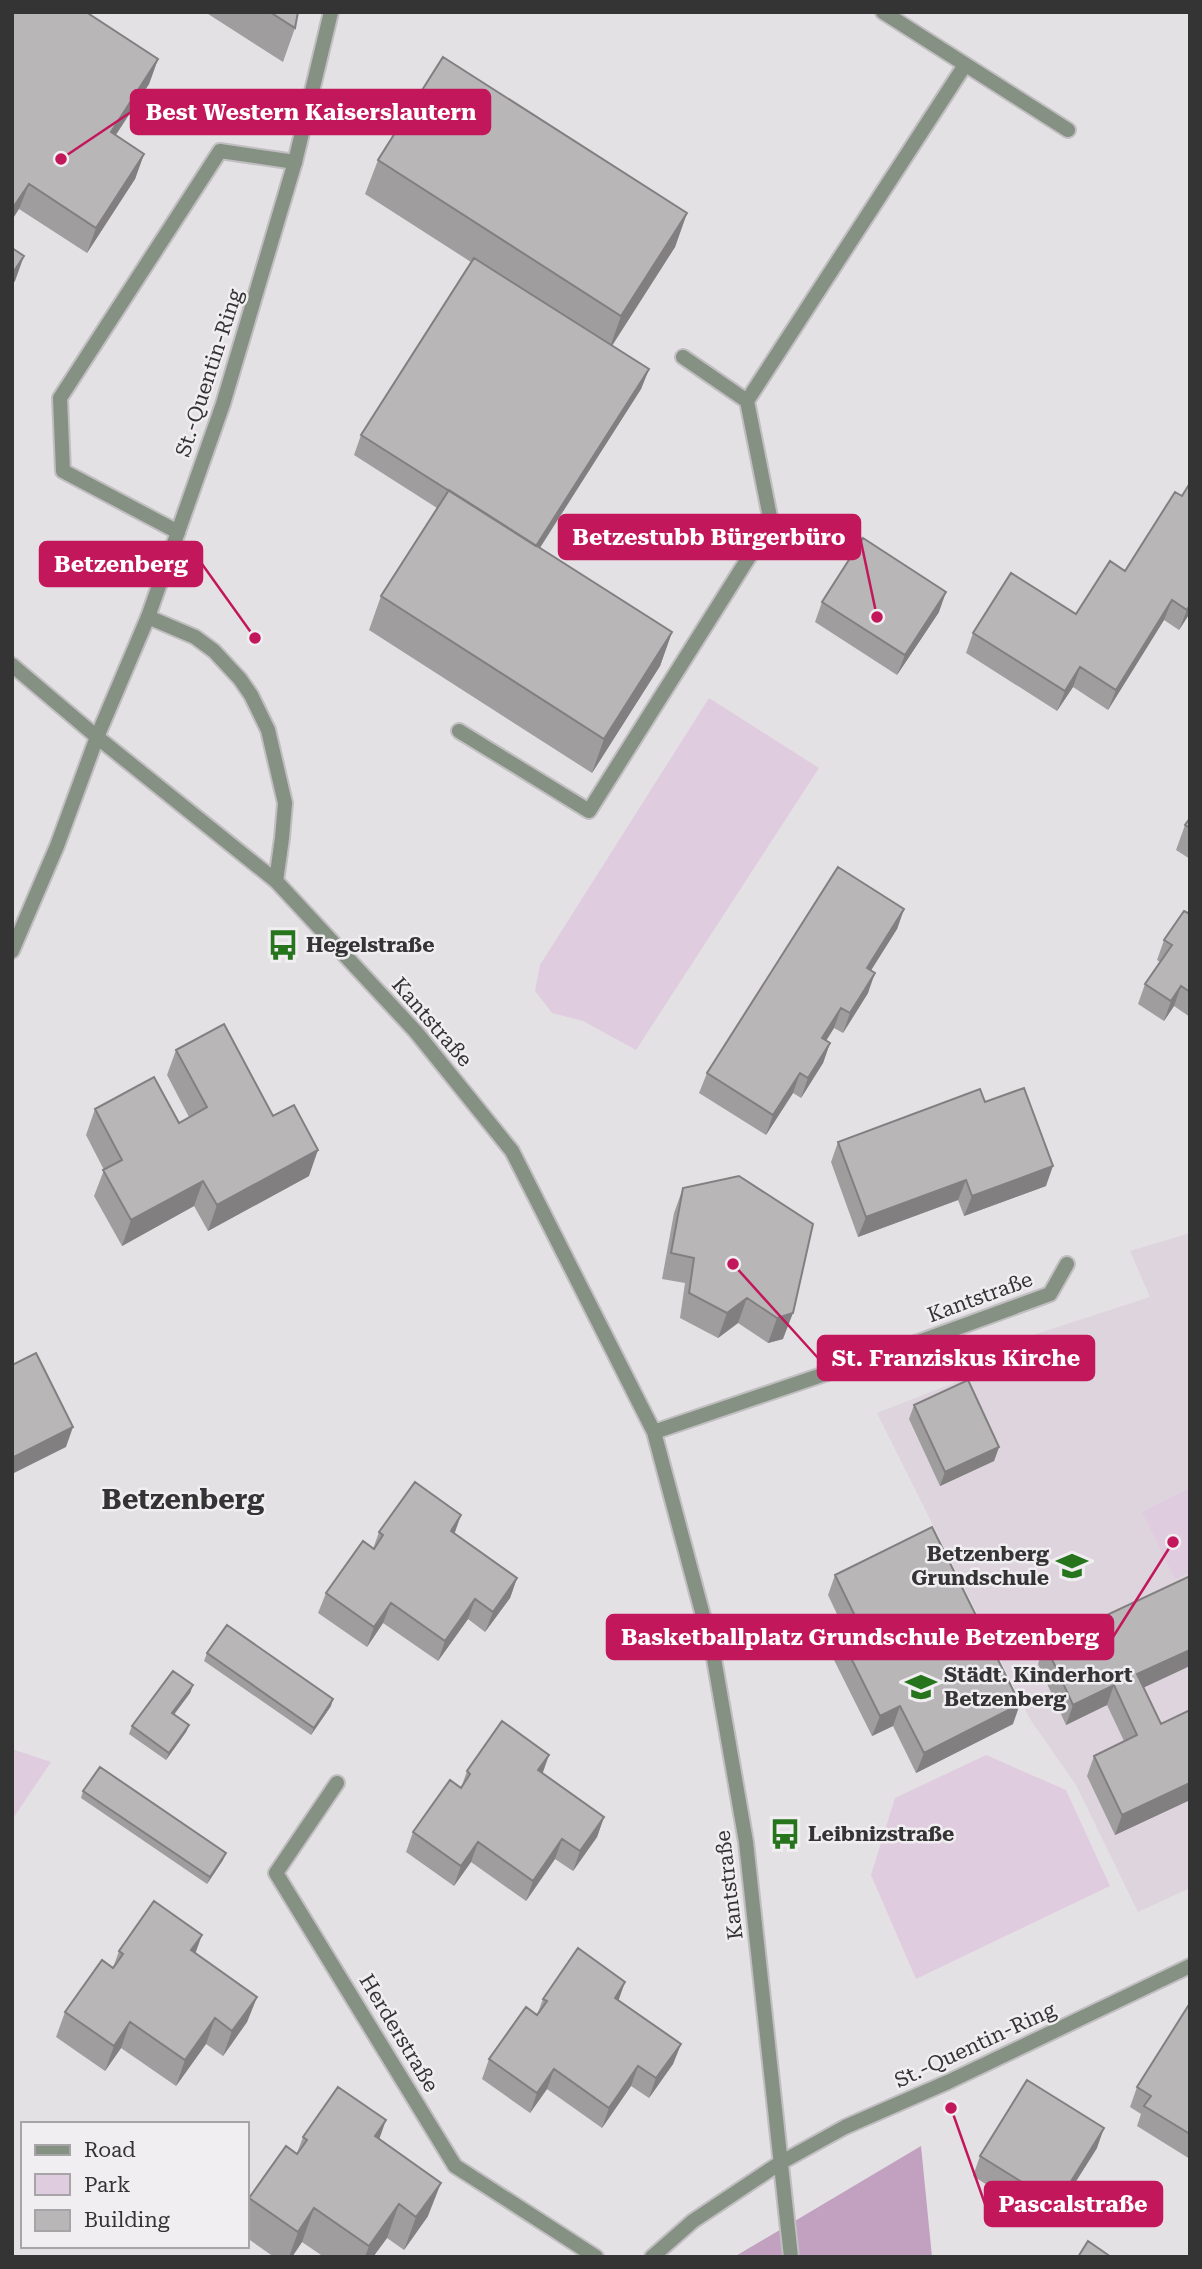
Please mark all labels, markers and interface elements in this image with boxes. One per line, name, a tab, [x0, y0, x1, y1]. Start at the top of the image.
callout: Best Western Kaiserslautern	[131, 90, 490, 134]
text: Best Western Kaiserslautern	[146, 99, 477, 126]
street label: St.-Quentin-Ring	[171, 286, 247, 460]
callout: Betzestubb Bürgerbüro	[559, 515, 860, 559]
text: Betzestubb Bürgerbüro	[572, 524, 846, 551]
callout: Betzenberg	[40, 542, 202, 586]
text: Betzenberg	[54, 551, 189, 578]
bus stop icon: Hegelstraße	[266, 928, 300, 962]
place label: Hegelstraße	[306, 933, 435, 957]
street label: Kantstraße	[387, 973, 477, 1071]
street label: Kantstraße	[924, 1267, 1036, 1327]
callout: St. Franziskus Kirche	[818, 1336, 1094, 1380]
text: St. Franziskus Kirche	[832, 1345, 1080, 1372]
district label: Betzenberg	[102, 1483, 265, 1516]
place label: Betzenberg Grundschule	[911, 1542, 1049, 1590]
school or university icon: Betzenberg Grundschule	[1055, 1549, 1089, 1583]
callout: Basketballplatz Grundschule Betzenberg	[607, 1615, 1113, 1659]
text: Basketballplatz Grundschule Betzenberg	[621, 1624, 1100, 1651]
place label: Städt. Kinderhort Betzenberg	[944, 1663, 1133, 1711]
school or university icon: Städt. Kinderhort Betzenberg	[904, 1670, 938, 1704]
bus stop icon: Leibnizstraße	[768, 1817, 802, 1851]
place label: Leibnizstraße	[808, 1822, 954, 1846]
street label: Kantstraße	[710, 1829, 748, 1941]
street label: Herderstraße	[354, 1970, 444, 2096]
street label: St.-Quentin-Ring	[891, 1997, 1059, 2093]
legend	[21, 2122, 248, 2248]
text: Road	[84, 2138, 136, 2162]
text: Park	[84, 2173, 130, 2197]
callout: Pascalstraße	[985, 2182, 1162, 2226]
text: Pascalstraße	[998, 2191, 1148, 2218]
text: Building	[84, 2208, 170, 2232]

